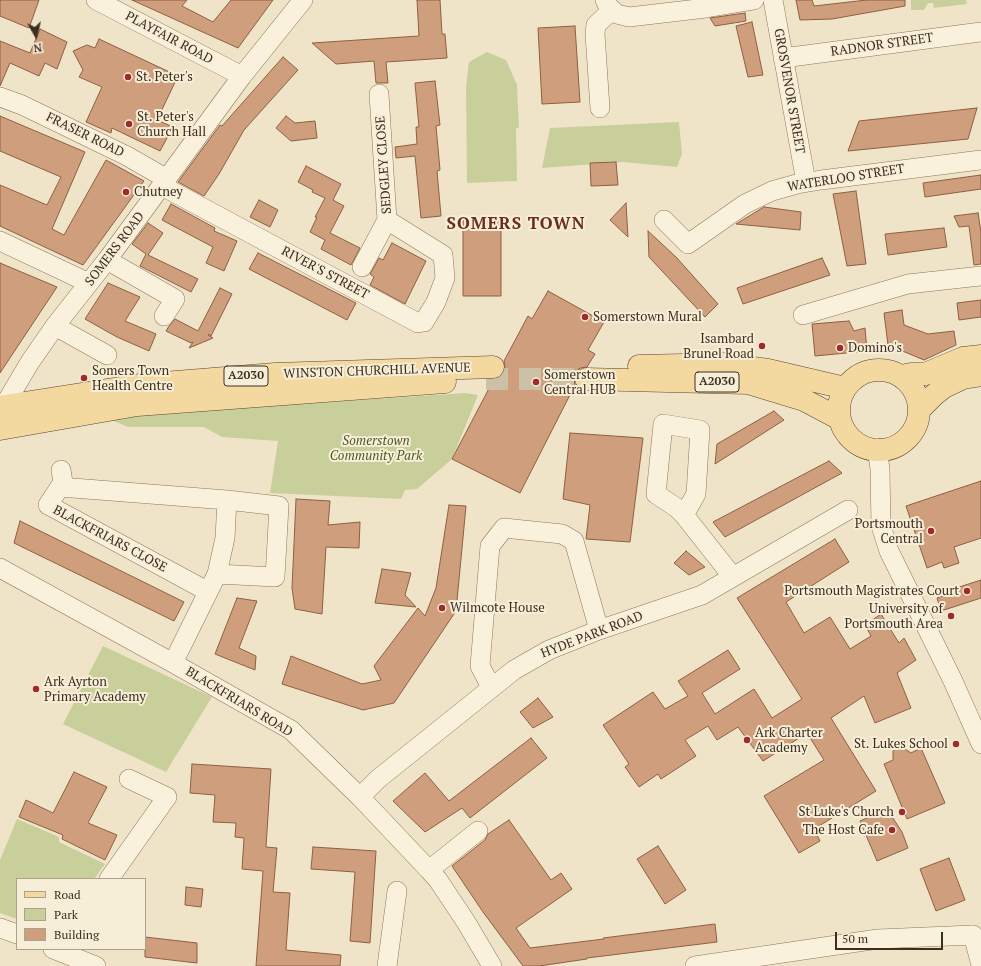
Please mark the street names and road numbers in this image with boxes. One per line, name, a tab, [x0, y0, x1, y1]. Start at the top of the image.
street label: PLAYFAIR ROAD	[123, 8, 215, 68]
street label: GROSVENOR STREET	[770, 27, 808, 155]
street label: RADNOR STREET	[830, 30, 934, 60]
street label: FRASER ROAD	[43, 109, 127, 161]
street label: SEDGLEY CLOSE	[373, 115, 395, 215]
street label: WATERLOO STREET	[786, 161, 906, 195]
street label: SOMERS ROAD	[82, 209, 148, 289]
street label: RIVER'S STREET	[279, 243, 371, 303]
street label: WINSTON CHURCHILL AVENUE	[283, 360, 471, 382]
road number: A2030	[224, 366, 268, 386]
road number: A2030	[695, 372, 739, 392]
street label: BLACKFRIARS CLOSE	[50, 502, 170, 576]
street label: HYDE PARK ROAD	[539, 608, 645, 662]
street label: BLACKFRIARS ROAD	[183, 664, 295, 740]

